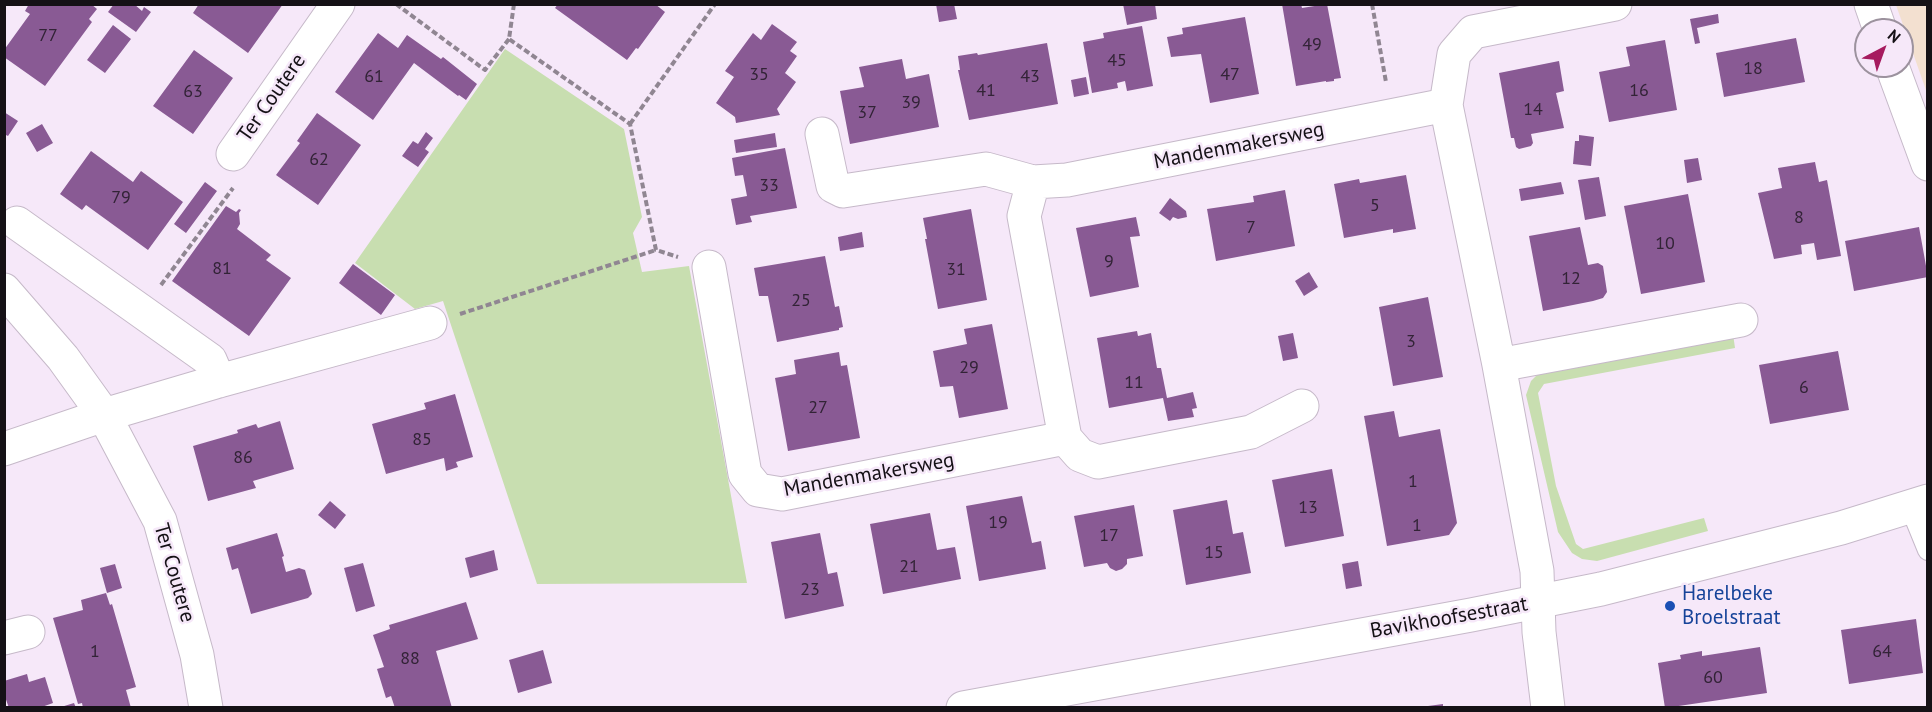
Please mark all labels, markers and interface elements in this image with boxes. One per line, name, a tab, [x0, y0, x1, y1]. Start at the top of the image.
north arrow	[1854, 18, 1914, 78]
house number: 77	[38, 25, 58, 47]
text: N	[1884, 25, 1905, 47]
house number: 49	[1302, 34, 1322, 56]
street label: Ter Coutere	[233, 49, 311, 147]
house number: 45	[1107, 50, 1127, 72]
house number: 18	[1743, 58, 1763, 80]
house number: 35	[749, 64, 769, 86]
house number: 47	[1220, 64, 1240, 86]
house number: 61	[364, 66, 384, 88]
house number: 43	[1020, 66, 1040, 88]
house number: 41	[976, 80, 996, 102]
house number: 16	[1629, 80, 1649, 102]
house number: 63	[183, 81, 203, 103]
house number: 39	[901, 92, 921, 114]
house number: 14	[1523, 99, 1543, 121]
house number: 37	[857, 102, 877, 124]
street label: Mandenmakersweg	[1152, 117, 1326, 175]
house number: 62	[309, 149, 329, 171]
house number: 33	[759, 175, 779, 197]
house number: 79	[111, 187, 131, 209]
house number: 5	[1370, 195, 1380, 217]
house number: 8	[1794, 207, 1804, 229]
house number: 7	[1246, 217, 1256, 239]
house number: 10	[1655, 233, 1675, 255]
house number: 9	[1104, 251, 1114, 273]
house number: 81	[212, 258, 232, 280]
house number: 31	[946, 259, 966, 281]
house number: 12	[1561, 268, 1581, 290]
house number: 25	[791, 290, 811, 312]
house number: 3	[1406, 331, 1416, 353]
house number: 29	[959, 357, 979, 379]
house number: 11	[1124, 372, 1144, 394]
house number: 6	[1799, 377, 1809, 399]
house number: 27	[808, 397, 828, 419]
house number: 85	[412, 429, 432, 451]
house number: 86	[233, 447, 253, 469]
street label: Mandenmakersweg	[782, 448, 956, 502]
house number: 1	[1408, 471, 1418, 493]
house number: 13	[1298, 497, 1318, 519]
house number: 19	[988, 512, 1008, 534]
house number: 1	[1412, 515, 1422, 537]
street label: Ter Coutere	[148, 521, 200, 625]
house number: 17	[1099, 525, 1119, 547]
house number: 15	[1204, 542, 1224, 564]
house number: 21	[899, 556, 919, 578]
house number: 23	[800, 579, 820, 601]
place label: Harelbeke Broelstraat	[1682, 581, 1781, 631]
street label: Bavikhoofsestraat	[1368, 592, 1530, 644]
marker: Harelbeke Broelstraat	[1663, 599, 1677, 613]
house number: 1	[90, 641, 100, 663]
house number: 64	[1872, 641, 1892, 663]
house number: 88	[400, 648, 420, 670]
house number: 60	[1703, 667, 1723, 689]

